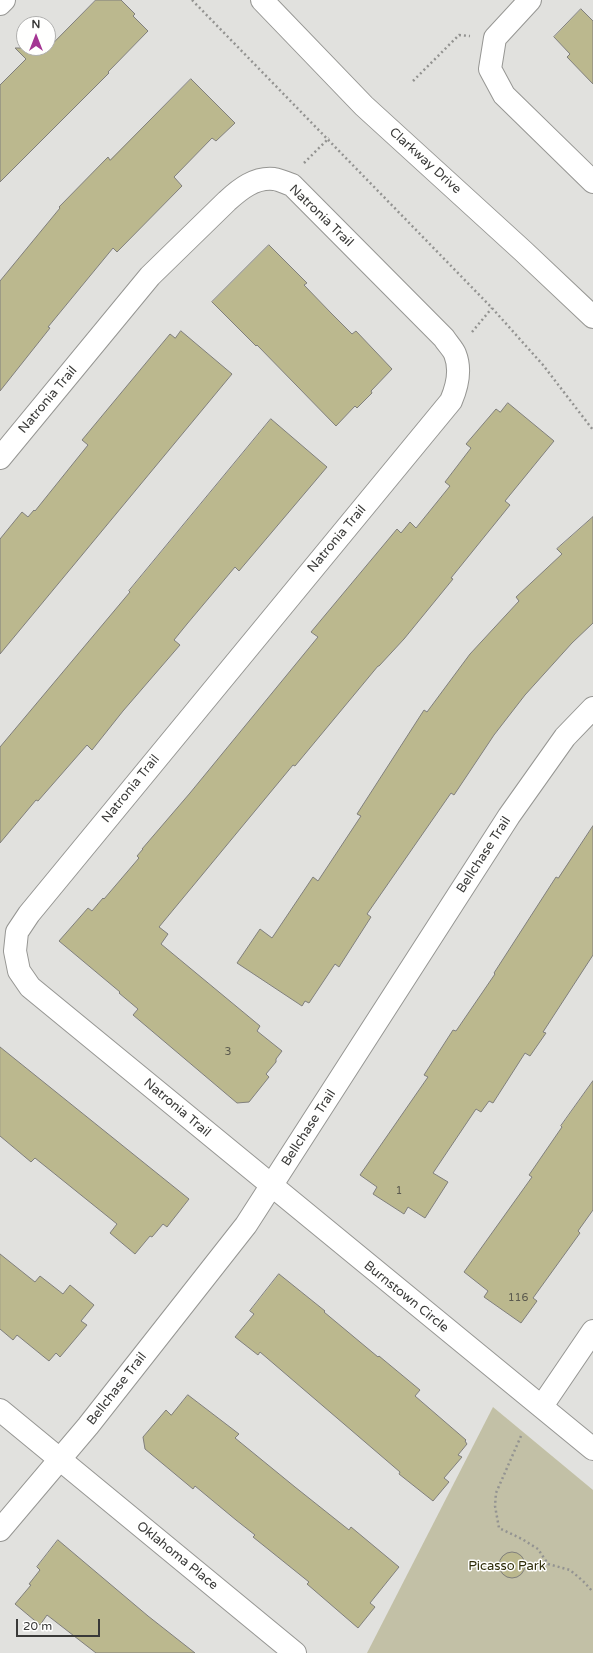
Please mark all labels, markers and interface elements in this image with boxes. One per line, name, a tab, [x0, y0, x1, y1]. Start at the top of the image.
north arrow	[16, 16, 56, 56]
text: N	[32, 18, 40, 31]
street label: Clarkway Drive	[386, 125, 464, 197]
street label: Natronia Trail	[286, 182, 356, 250]
street label: Natronia Trail	[15, 363, 81, 437]
street label: Natronia Trail	[304, 502, 370, 576]
street label: Natronia Trail	[99, 752, 163, 826]
street label: Bellchase Trail	[454, 814, 514, 896]
house number: 3	[225, 1045, 231, 1059]
street label: Natronia Trail	[140, 1075, 214, 1141]
street label: Bellchase Trail	[279, 1087, 339, 1169]
house number: 1	[396, 1184, 402, 1198]
street label: Burnstown Circle	[360, 1258, 452, 1336]
house number: 116	[508, 1291, 528, 1305]
street label: Bellchase Trail	[84, 1350, 150, 1428]
street label: Oklahoma Place	[133, 1518, 221, 1594]
park label: Picasso Park	[468, 1559, 546, 1575]
scale bar	[18, 1611, 102, 1637]
text: 20 m	[23, 1619, 52, 1633]

